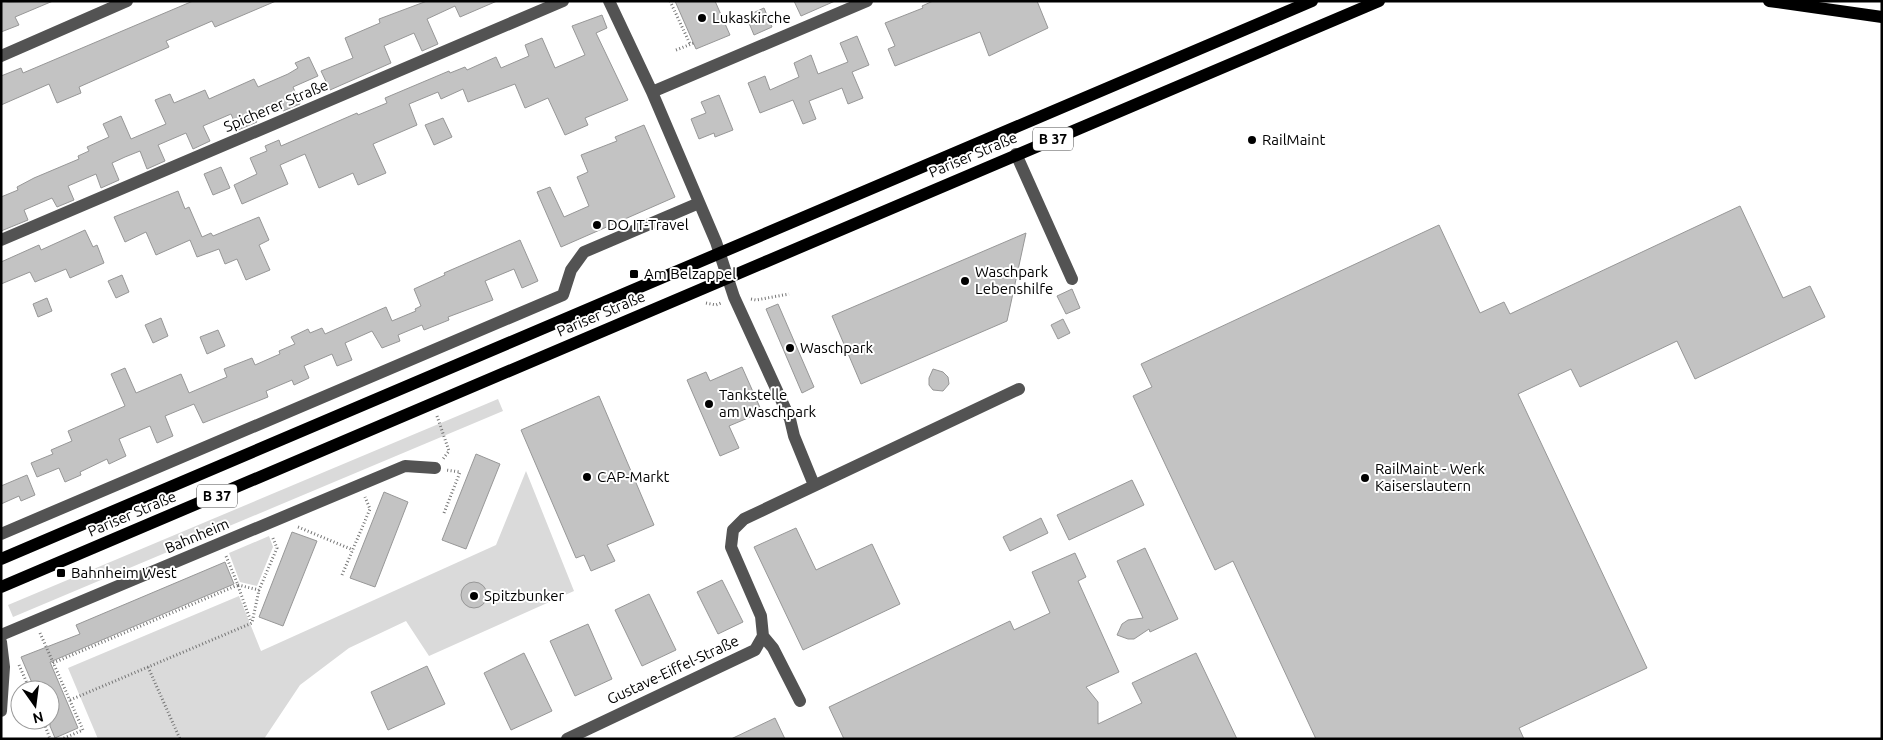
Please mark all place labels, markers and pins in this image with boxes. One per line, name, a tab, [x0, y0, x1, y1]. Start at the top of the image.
place label: Lukaskirche	[712, 9, 791, 26]
marker: Lukaskirche	[696, 12, 708, 24]
place label: RailMaint	[1262, 131, 1326, 148]
marker: RailMaint	[1246, 134, 1258, 146]
place label: DO IT-Travel	[607, 216, 689, 233]
marker: DO IT-Travel	[591, 219, 603, 231]
place label: Waschpark Lebenshilfe	[975, 263, 1053, 297]
place label: Am Belzappel	[644, 265, 736, 282]
marker: Am Belzappel	[628, 268, 640, 280]
marker: Waschpark Lebenshilfe	[959, 275, 971, 287]
place label: Waschpark	[800, 339, 874, 356]
marker: Waschpark	[784, 342, 796, 354]
place label: Tankstelle am Waschpark	[719, 386, 817, 420]
marker: Tankstelle am Waschpark	[703, 398, 715, 410]
place label: RailMaint - Werk Kaiserslautern	[1375, 460, 1485, 494]
place label: CAP-Markt	[597, 468, 670, 485]
marker: CAP-Markt	[581, 471, 593, 483]
marker: RailMaint - Werk Kaiserslautern	[1359, 472, 1371, 484]
place label: Bahnheim West	[71, 564, 177, 581]
marker: Bahnheim West	[55, 567, 67, 579]
place label: Spitzbunker	[484, 587, 565, 604]
marker: Spitzbunker	[468, 590, 480, 602]

